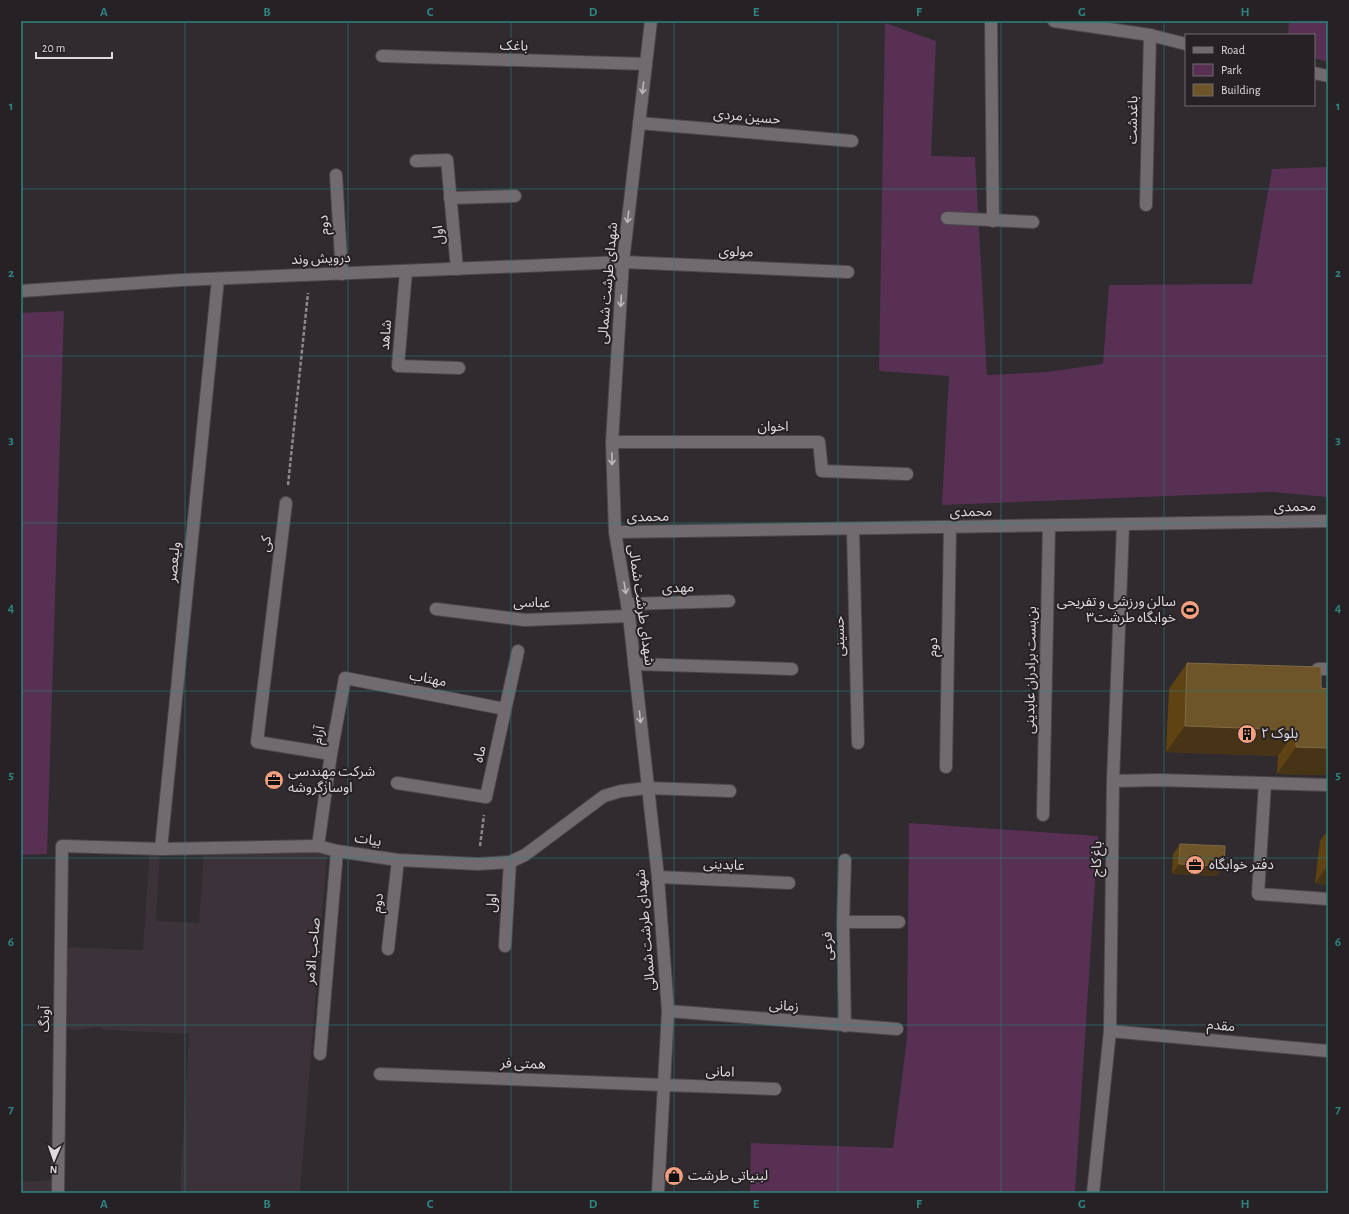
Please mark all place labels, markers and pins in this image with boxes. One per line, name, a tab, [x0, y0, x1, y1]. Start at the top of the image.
place label: سالن ورزشی و تفریحی خوابگاه طرشت۳	[1057, 595, 1176, 626]
sports icon: سالن ورزشی و تفریحی خوابگاه طرشت۳	[1179, 599, 1201, 621]
building icon: بلوک ۲	[1236, 723, 1258, 745]
place label: بلوک ۲	[1261, 727, 1298, 742]
place label: شرکت مهندسی ا‌وسازگروشه	[288, 765, 375, 796]
office icon: شرکت مهندسی ا‌وسازگروشه	[263, 769, 285, 791]
office icon: دفتر خوابگاه	[1184, 854, 1206, 876]
place label: دفتر خوابگاه	[1209, 857, 1274, 873]
shop icon: لبنیاتی طرشت	[663, 1165, 685, 1187]
place label: لبنیاتی طرشت	[688, 1169, 768, 1184]

